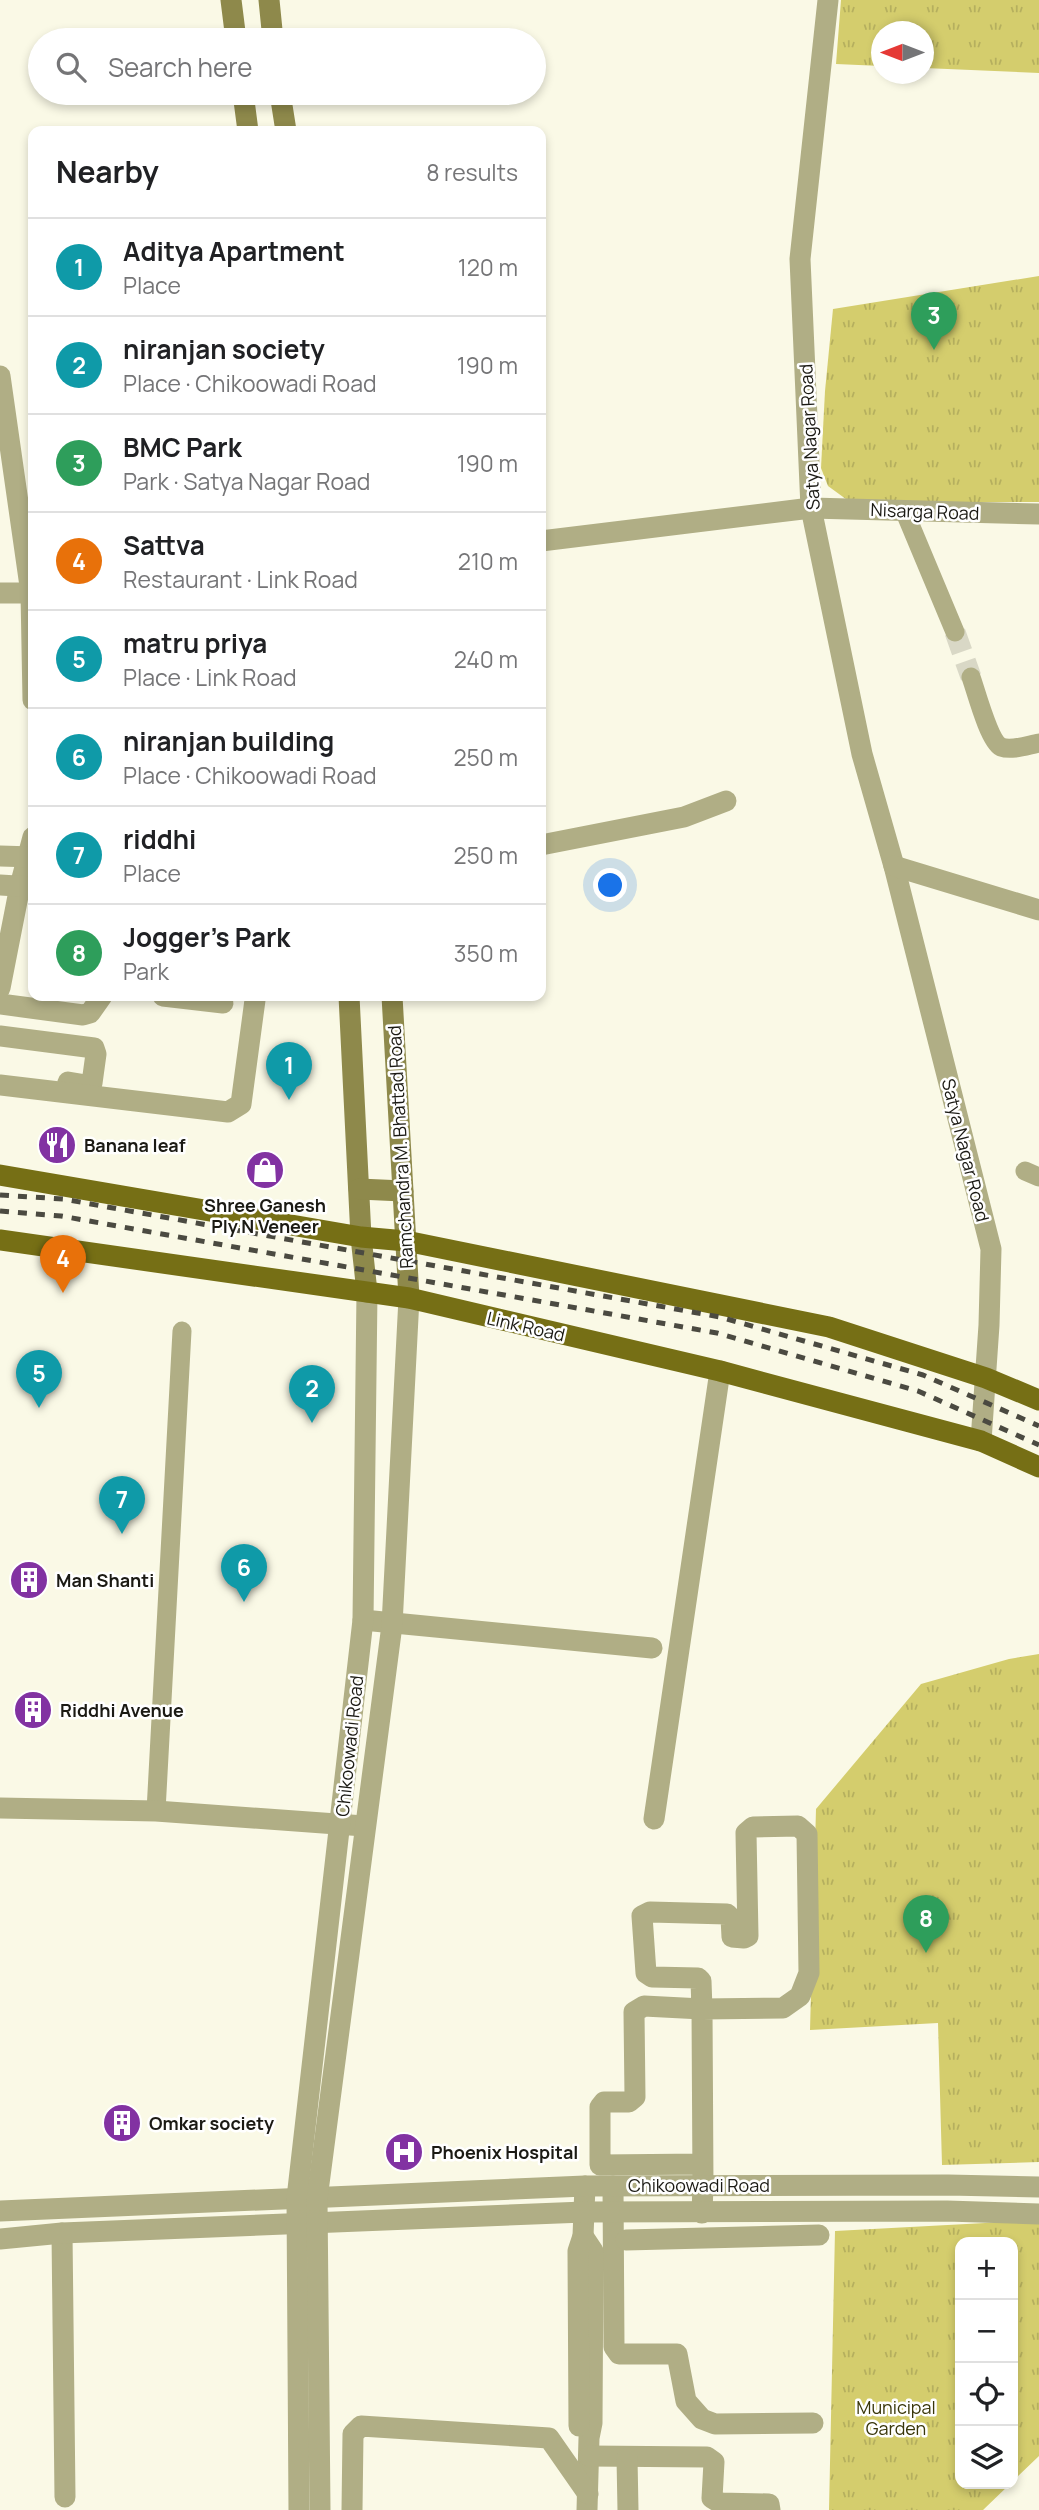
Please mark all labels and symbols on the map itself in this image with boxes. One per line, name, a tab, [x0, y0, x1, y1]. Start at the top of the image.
north arrow	[871, 21, 934, 84]
pin: 3	[911, 292, 957, 350]
street label: Satya Nagar Road	[793, 363, 825, 511]
street label: Nisarga Road	[870, 497, 980, 525]
your location	[593, 868, 627, 902]
street label: Ramchandra M. Bhattad Road	[382, 1025, 418, 1269]
pin: 1	[266, 1042, 312, 1100]
street label: Satya Nagar Road	[937, 1076, 995, 1224]
restaurant icon: Banana leaf	[36, 1124, 78, 1166]
place label: Banana leaf	[84, 1133, 186, 1157]
shop icon: Shree Ganesh Ply N Veneer	[244, 1149, 286, 1191]
place label: Shree Ganesh Ply N Veneer	[204, 1193, 326, 1238]
pin: 4	[40, 1235, 86, 1293]
street label: Link Road	[485, 1305, 567, 1347]
pin: 5	[16, 1350, 62, 1408]
pin: 2	[289, 1365, 335, 1423]
pin: 7	[99, 1476, 145, 1534]
pin: 6	[221, 1544, 267, 1602]
building icon: Man Shanti	[8, 1559, 50, 1601]
place label: Man Shanti	[56, 1568, 154, 1592]
street label: Chikoowadi Road	[330, 1674, 368, 1818]
building icon: Riddhi Avenue	[12, 1689, 54, 1731]
place label: Riddhi Avenue	[60, 1698, 184, 1722]
pin: 8	[903, 1895, 949, 1953]
building icon: Omkar society	[101, 2102, 143, 2144]
place label: Omkar society	[149, 2111, 274, 2135]
hospital icon: Phoenix Hospital	[383, 2131, 425, 2173]
place label: Phoenix Hospital	[431, 2140, 578, 2164]
street label: Chikoowadi Road	[628, 2173, 770, 2197]
park label: Municipal Garden	[856, 2395, 936, 2440]

